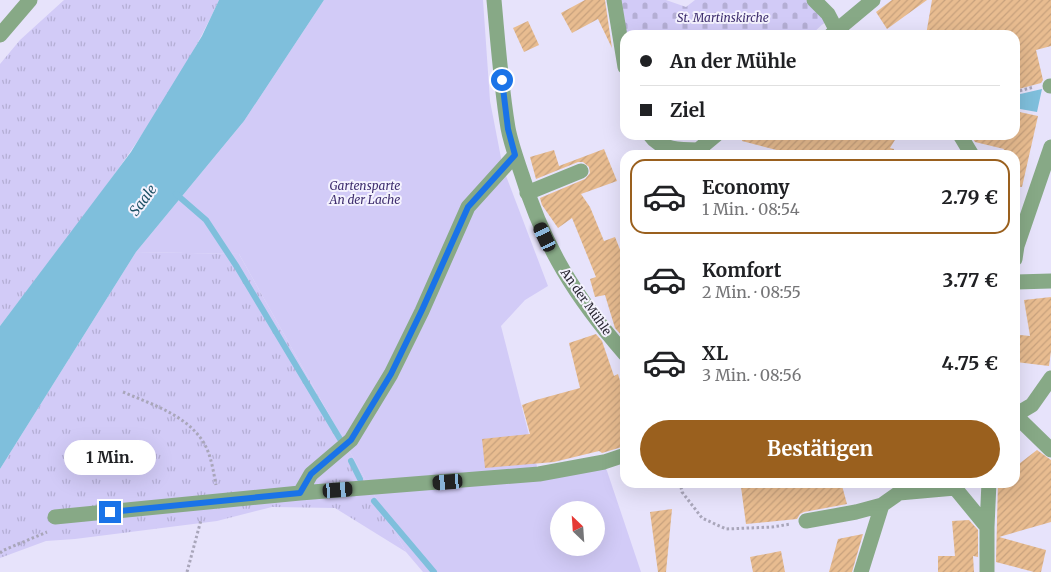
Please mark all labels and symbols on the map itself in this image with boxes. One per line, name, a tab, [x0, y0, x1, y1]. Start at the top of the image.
park label: St. Martinskirche	[677, 10, 769, 25]
route start	[491, 69, 513, 91]
park label: Gartensparte An der Lache	[329, 178, 400, 207]
water label: Saale	[125, 181, 161, 219]
car	[531, 220, 558, 254]
street label: An der Mühle	[557, 265, 615, 338]
callout: 1 Min.	[64, 440, 156, 474]
car	[432, 473, 463, 491]
car	[322, 481, 353, 499]
route end	[99, 501, 121, 523]
north arrow	[550, 501, 605, 556]

